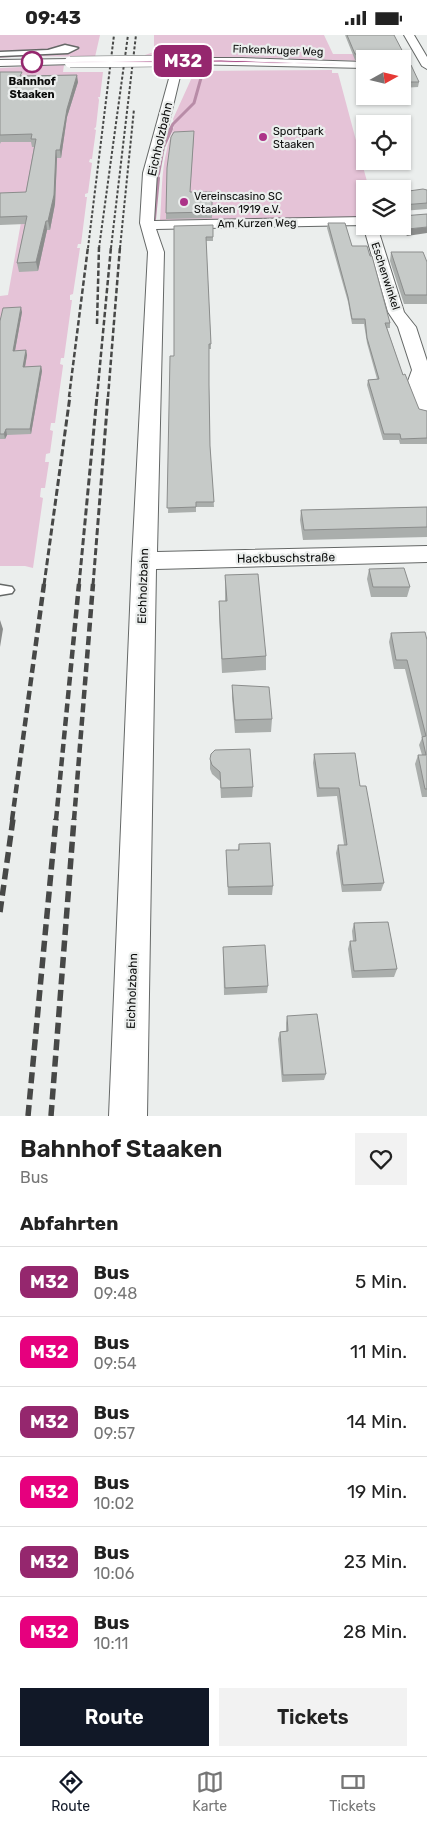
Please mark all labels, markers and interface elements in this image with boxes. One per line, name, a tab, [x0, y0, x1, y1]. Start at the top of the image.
text: 09:43	[25, 6, 81, 29]
street label: Finkenkruger Weg	[232, 42, 324, 59]
line badge: M32	[154, 45, 212, 77]
text: M32	[164, 50, 202, 72]
north arrow	[356, 50, 411, 105]
map controls	[356, 50, 411, 235]
marker: Bahnhof Staaken	[21, 51, 43, 73]
place label: Bahnhof Staaken	[8, 75, 56, 101]
street label: Eichholzbahn	[145, 101, 175, 177]
button: locate	[356, 115, 411, 170]
place label: Sportpark Staaken	[273, 125, 324, 151]
marker: Sportpark Staaken	[257, 131, 269, 143]
button: layers	[356, 180, 411, 235]
place label: Vereinscasino SC Staaken 1919 e.V.	[194, 190, 282, 216]
marker: Vereinscasino SC Staaken 1919 e.V.	[178, 196, 190, 208]
street label: Am Kurzen Weg	[217, 216, 297, 231]
street label: Eschenwinkel	[368, 241, 403, 312]
street label: Eichholzbahn	[135, 548, 151, 624]
street label: Hackbuschstraße	[237, 550, 335, 566]
street label: Eichholzbahn	[124, 953, 140, 1029]
button: heart	[355, 1133, 407, 1185]
text: Bahnhof Staaken	[20, 1135, 222, 1163]
text: Bus	[20, 1168, 48, 1187]
text: Abfahrten	[20, 1212, 118, 1235]
text: Bus	[93, 1261, 130, 1284]
text: 5 Min.	[355, 1270, 407, 1293]
text: M32	[30, 1271, 68, 1293]
text: 09:48	[93, 1284, 137, 1303]
text: Bus	[93, 1331, 130, 1354]
text: 11 Min.	[350, 1340, 407, 1363]
text: M32	[30, 1341, 68, 1363]
text: 09:54	[93, 1354, 137, 1373]
text: Bus	[93, 1401, 130, 1424]
text: 14 Min.	[346, 1410, 407, 1433]
text: M32	[30, 1411, 68, 1433]
text: 09:57	[93, 1424, 135, 1443]
text: Bus	[93, 1471, 130, 1494]
text: 19 Min.	[347, 1480, 407, 1503]
text: M32	[30, 1481, 68, 1503]
text: 10:02	[93, 1494, 134, 1513]
text: Bus	[93, 1541, 130, 1564]
text: 23 Min.	[344, 1550, 407, 1573]
text: M32	[30, 1551, 68, 1573]
text: 10:06	[93, 1564, 134, 1583]
text: Bus	[93, 1611, 130, 1634]
text: 28 Min.	[343, 1620, 407, 1643]
text: M32	[30, 1621, 68, 1643]
text: 10:11	[93, 1634, 128, 1653]
button: Route	[20, 1688, 209, 1746]
button: Tickets	[219, 1688, 407, 1746]
tab: Route	[51, 1768, 90, 1815]
tab: Karte	[192, 1768, 227, 1815]
tab: Tickets	[329, 1768, 376, 1815]

